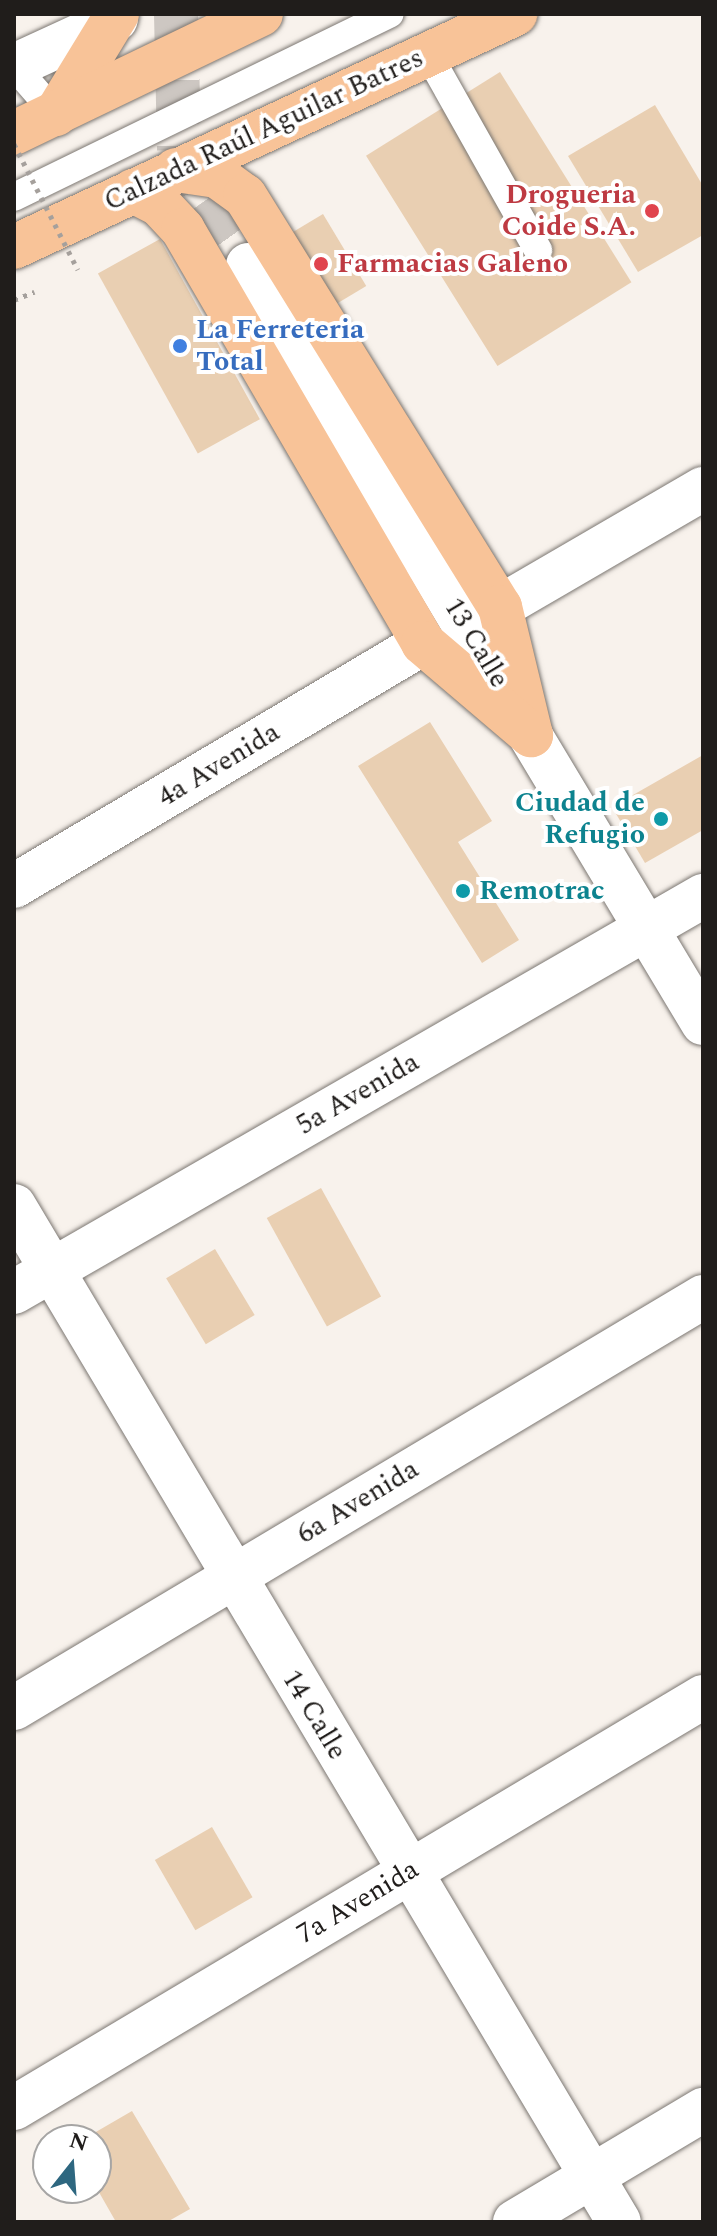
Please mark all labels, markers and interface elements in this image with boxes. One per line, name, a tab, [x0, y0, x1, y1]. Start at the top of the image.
street label: Calzada Raúl Aguilar Batres	[99, 41, 429, 219]
place label: Drogueria Coide S.A.	[502, 178, 636, 244]
marker: Drogueria Coide S.A.	[643, 202, 661, 220]
place label: Farmacias Galeno	[337, 247, 568, 281]
marker: Farmacias Galeno	[312, 255, 330, 273]
place label: La Ferreteria Total	[196, 313, 365, 379]
marker: La Ferreteria Total	[171, 337, 189, 355]
street label: 13 Calle	[436, 592, 516, 694]
street label: 4a Avenida	[152, 716, 286, 814]
place label: Ciudad de Refugio	[515, 786, 645, 852]
marker: Ciudad de Refugio	[652, 810, 670, 828]
place label: Remotrac	[479, 874, 605, 908]
marker: Remotrac	[454, 882, 472, 900]
street label: 5a Avenida	[291, 1045, 425, 1143]
street label: 6a Avenida	[291, 1453, 425, 1551]
street label: 14 Calle	[274, 1664, 354, 1766]
street label: 7a Avenida	[291, 1853, 425, 1951]
north arrow	[32, 2124, 112, 2204]
text: N	[65, 2124, 92, 2161]

